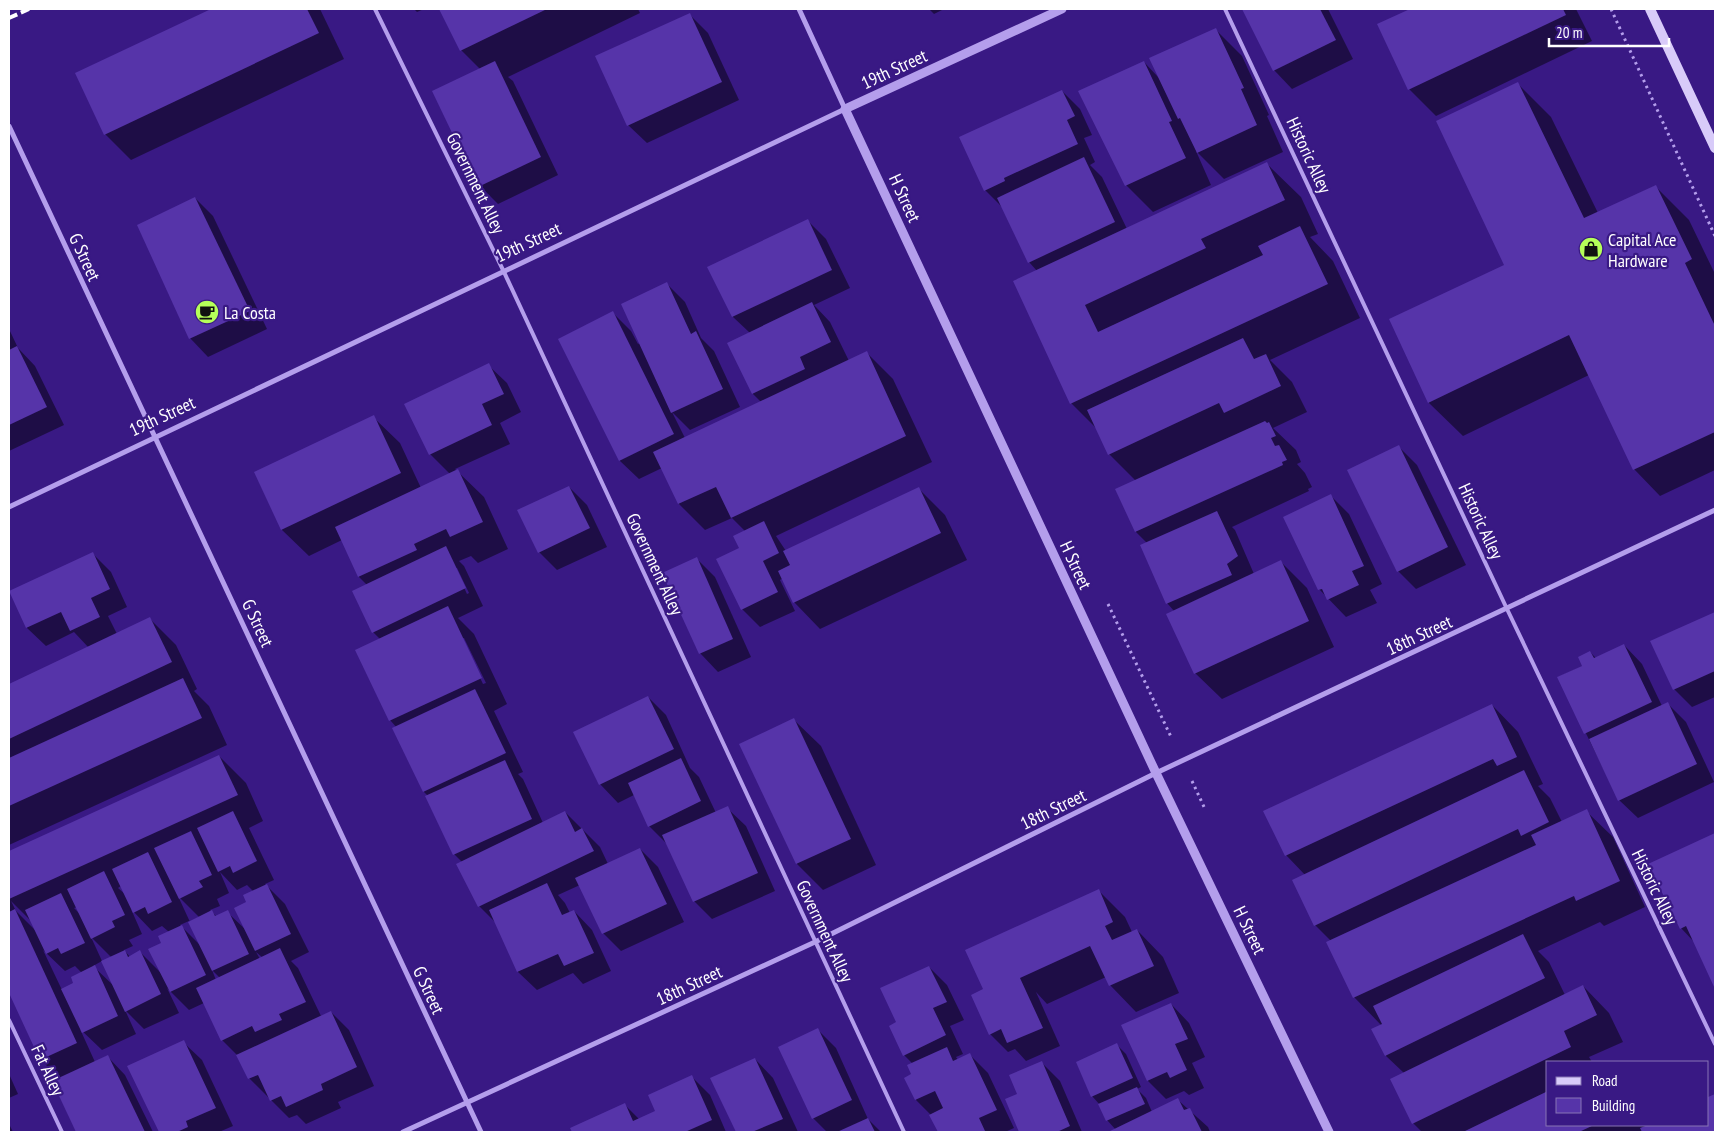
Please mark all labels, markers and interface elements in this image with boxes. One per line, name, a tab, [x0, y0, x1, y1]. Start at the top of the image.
scale bar	[1549, 15, 1669, 47]
text: 20 m	[1556, 23, 1582, 42]
street label: 19th Street	[857, 44, 931, 94]
street label: Historic Alley	[1281, 113, 1337, 197]
street label: Government Alley	[442, 129, 511, 238]
street label: H Street	[884, 170, 926, 226]
street label: 19th Street	[491, 217, 565, 267]
place label: Capital Ace Hardware	[1608, 228, 1676, 272]
street label: G Street	[64, 230, 106, 285]
shop icon: Capital Ace Hardware	[1578, 236, 1604, 262]
cafe icon: La Costa	[194, 299, 220, 325]
place label: La Costa	[224, 301, 276, 324]
street label: 19th Street	[125, 391, 199, 441]
street label: Historic Alley	[1453, 479, 1509, 563]
street label: Government Alley	[621, 509, 689, 619]
street label: H Street	[1055, 537, 1097, 593]
street label: G Street	[237, 596, 279, 651]
street label: 18th Street	[1382, 610, 1456, 660]
street label: 18th Street	[1016, 783, 1090, 835]
street label: Historic Alley	[1627, 845, 1683, 929]
street label: Government Alley	[791, 876, 859, 986]
street label: H Street	[1229, 902, 1271, 958]
street label: 18th Street	[652, 960, 726, 1010]
street label: G Street	[408, 963, 450, 1018]
street label: Fat Alley	[26, 1041, 70, 1099]
legend	[1546, 1061, 1709, 1126]
text: Road	[1592, 1071, 1618, 1090]
text: Building	[1592, 1096, 1635, 1115]

